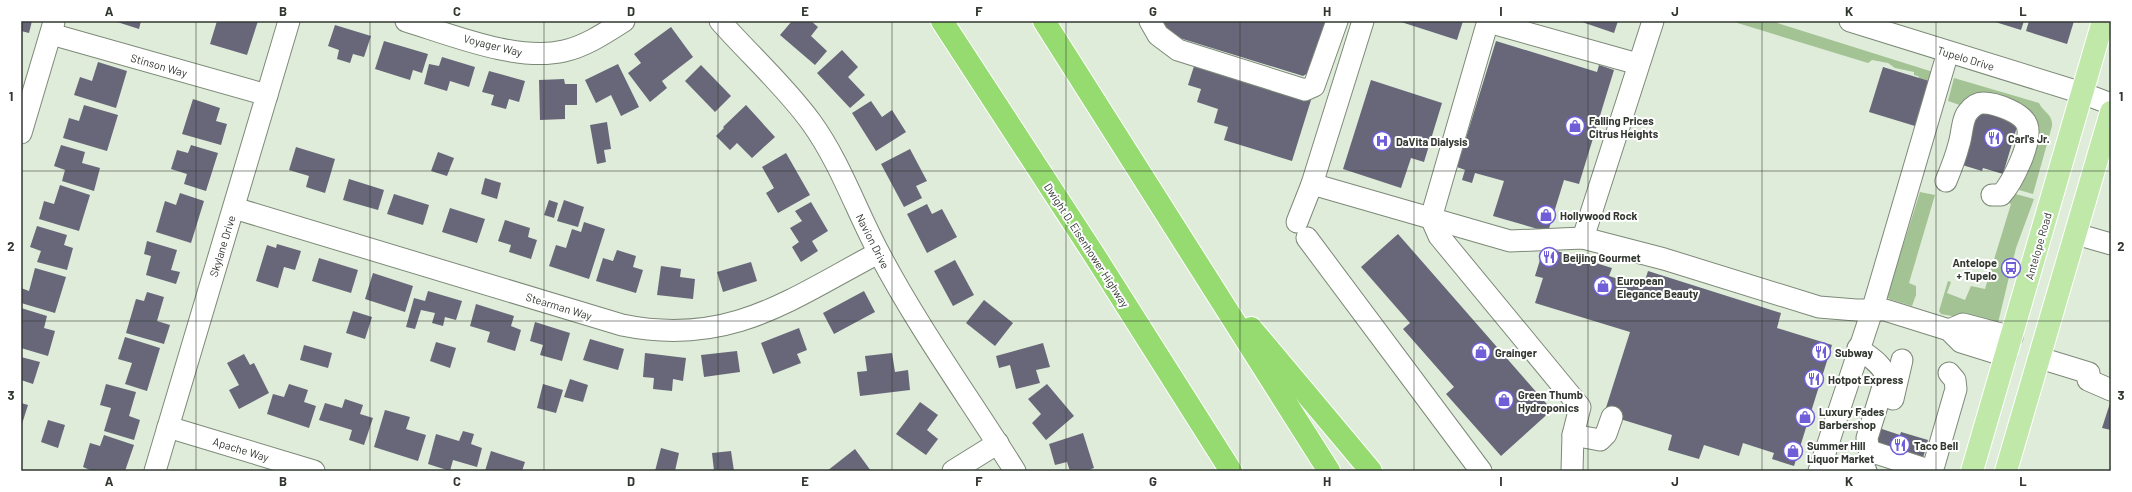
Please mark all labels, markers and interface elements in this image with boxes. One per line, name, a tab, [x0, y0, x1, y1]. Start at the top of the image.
text: A	[105, 3, 114, 19]
text: B	[279, 3, 287, 19]
text: C	[453, 3, 461, 19]
text: D	[627, 3, 635, 19]
text: E	[801, 3, 809, 19]
text: F	[975, 3, 983, 19]
text: G	[1149, 3, 1157, 19]
text: H	[1323, 3, 1331, 19]
text: I	[1499, 3, 1503, 19]
text: J	[1671, 3, 1679, 19]
text: K	[1845, 3, 1853, 19]
text: L	[2019, 3, 2027, 19]
street label: Voyager Way	[462, 31, 524, 59]
street label: Tupelo Drive	[1936, 43, 1996, 73]
street label: Stinson Way	[129, 51, 189, 79]
text: 1	[9, 88, 13, 104]
text: 1	[2119, 88, 2123, 104]
place label: Falling Prices Citrus Heights	[1589, 114, 1659, 140]
shop icon: Falling Prices Citrus Heights	[1564, 115, 1586, 137]
restaurant icon: Carl's Jr.	[1983, 127, 2005, 149]
hospital icon: DaVita Dialysis	[1371, 130, 1393, 152]
place label: Carl's Jr.	[2008, 132, 2050, 145]
place label: DaVita Dialysis	[1396, 135, 1468, 148]
street label: Dwight D. Eisenhower Highway	[1042, 180, 1132, 310]
shop icon: Hollywood Rock	[1535, 204, 1557, 226]
place label: Hollywood Rock	[1560, 209, 1638, 222]
street label: Navion Drive	[854, 211, 892, 271]
street label: Antelope Road	[2022, 211, 2054, 281]
street label: Skylane Drive	[206, 214, 238, 278]
text: 2	[7, 238, 15, 254]
text: 2	[2117, 238, 2125, 254]
restaurant icon: Beijing Gourmet	[1538, 246, 1560, 268]
place label: Beijing Gourmet	[1563, 251, 1641, 264]
place label: Antelope + Tupelo	[1952, 256, 1997, 282]
bus stop icon: Antelope + Tupelo	[2000, 257, 2022, 279]
place label: European Elegance Beauty	[1617, 274, 1699, 300]
shop icon: European Elegance Beauty	[1592, 275, 1614, 297]
street label: Stearman Way	[524, 290, 594, 322]
shop icon: Grainger	[1470, 341, 1492, 363]
restaurant icon: Subway	[1810, 341, 1832, 363]
place label: Grainger	[1495, 346, 1538, 359]
place label: Subway	[1835, 346, 1873, 359]
restaurant icon: Hotpot Express	[1803, 368, 1825, 390]
place label: Hotpot Express	[1828, 373, 1904, 386]
text: 3	[7, 387, 15, 403]
text: 3	[2117, 387, 2125, 403]
place label: Green Thumb Hydroponics	[1518, 388, 1583, 414]
shop icon: Green Thumb Hydroponics	[1493, 389, 1515, 411]
place label: Luxury Fades Barbershop	[1819, 405, 1885, 431]
shop icon: Luxury Fades Barbershop	[1794, 406, 1816, 428]
street label: Apache Way	[211, 434, 271, 464]
restaurant icon: Taco Bell	[1889, 434, 1911, 456]
place label: Summer Hill Liquor Market	[1807, 439, 1874, 465]
place label: Taco Bell	[1914, 439, 1959, 452]
shop icon: Summer Hill Liquor Market	[1782, 440, 1804, 462]
text: A	[105, 473, 114, 489]
text: B	[279, 473, 287, 489]
text: C	[453, 473, 461, 489]
text: D	[627, 473, 635, 489]
text: E	[801, 473, 809, 489]
text: F	[975, 473, 983, 489]
text: G	[1149, 473, 1157, 489]
text: H	[1323, 473, 1331, 489]
text: I	[1499, 473, 1503, 489]
text: J	[1671, 473, 1679, 489]
text: K	[1845, 473, 1853, 489]
text: L	[2019, 473, 2027, 489]

